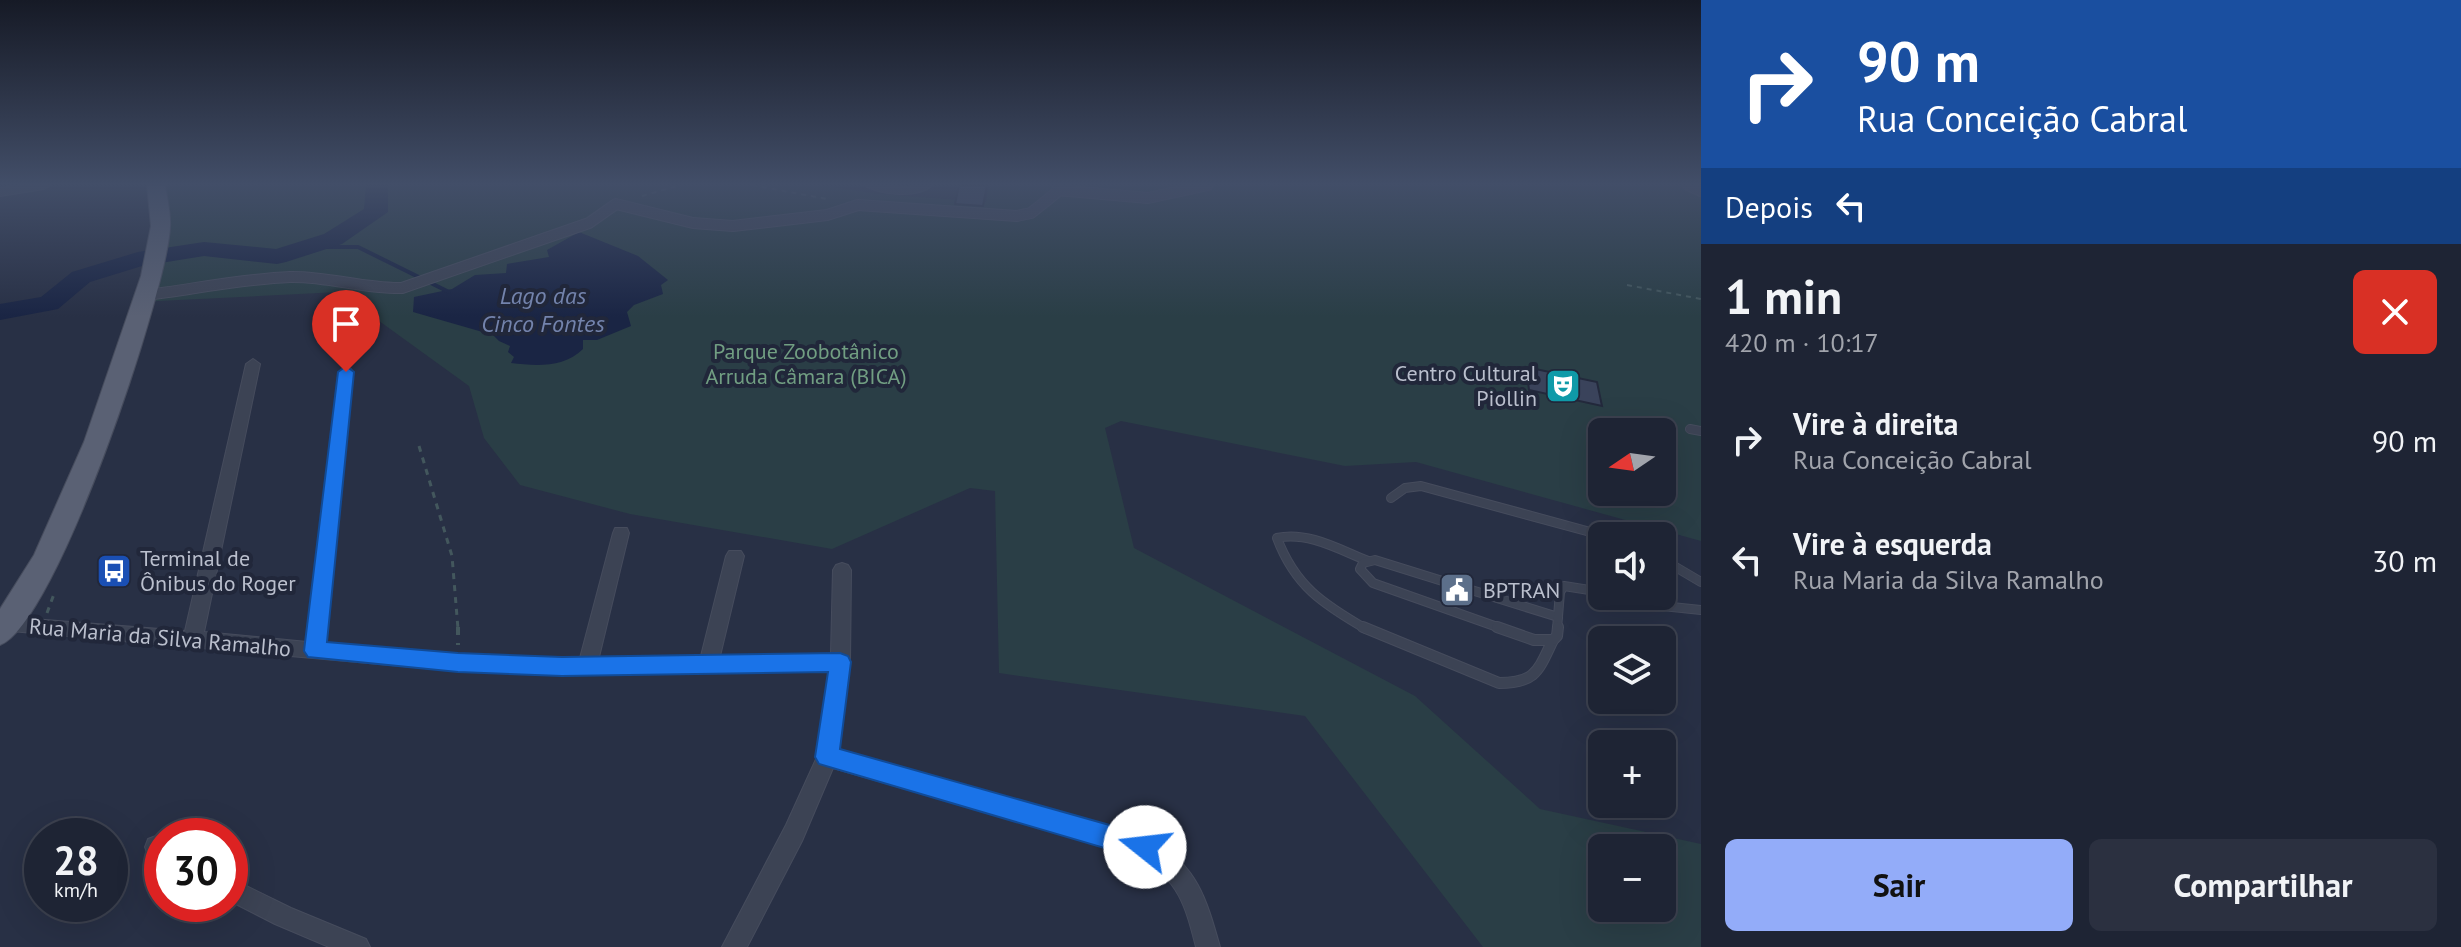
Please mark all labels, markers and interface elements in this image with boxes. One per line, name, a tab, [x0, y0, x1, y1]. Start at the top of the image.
text: 90 m	[1857, 25, 1980, 97]
icon: right	[1725, 32, 1829, 136]
text: Rua Conceição Cabral	[1857, 95, 2187, 142]
icon: left	[1829, 184, 1873, 228]
text: Depois	[1725, 187, 1813, 226]
text: 1 min	[1725, 265, 1842, 327]
button: close	[2353, 270, 2437, 354]
water label: Lago das Cinco Fontes	[481, 280, 605, 339]
pin	[312, 290, 380, 372]
icon: arrive	[324, 302, 368, 346]
text: 420 m · 10:17	[1725, 326, 1879, 359]
park label: Parque Zoobotânico Arruda Câmara (BICA)	[705, 337, 907, 390]
place label: Centro Cultural Piollin	[1395, 359, 1538, 412]
theatre icon: Centro Cultural Piollin	[1544, 367, 1582, 405]
text: Vire à direita	[1793, 404, 1958, 443]
north arrow	[1588, 418, 1676, 506]
map controls	[1588, 418, 1676, 922]
icon: right	[1725, 418, 1769, 462]
text: 90 m	[2372, 421, 2437, 460]
text: Rua Conceição Cabral	[1793, 443, 2032, 476]
button: sound	[1588, 522, 1676, 610]
text: Vire à esquerda	[1793, 524, 1992, 563]
icon: left	[1725, 538, 1769, 582]
text: 30 m	[2372, 541, 2437, 580]
place label: Terminal de Ônibus do Roger	[140, 544, 296, 597]
bus stop icon: Terminal de Ônibus do Roger	[95, 552, 133, 590]
text: Rua Maria da Silva Ramalho	[1793, 563, 2104, 596]
public building icon: BPTRAN	[1438, 571, 1476, 609]
place label: BPTRAN	[1483, 576, 1560, 604]
street label: Rua Maria da Silva Ramalho	[28, 612, 292, 662]
button: layers	[1588, 626, 1676, 714]
button: +	[1588, 730, 1676, 818]
position arrow	[1103, 805, 1187, 889]
speed limit sign: 30	[144, 818, 248, 922]
text: 28	[53, 834, 99, 886]
button: −	[1588, 834, 1676, 922]
button: Sair	[1725, 839, 2073, 931]
button: Compartilhar	[2089, 839, 2437, 931]
text: km/h	[54, 877, 98, 903]

